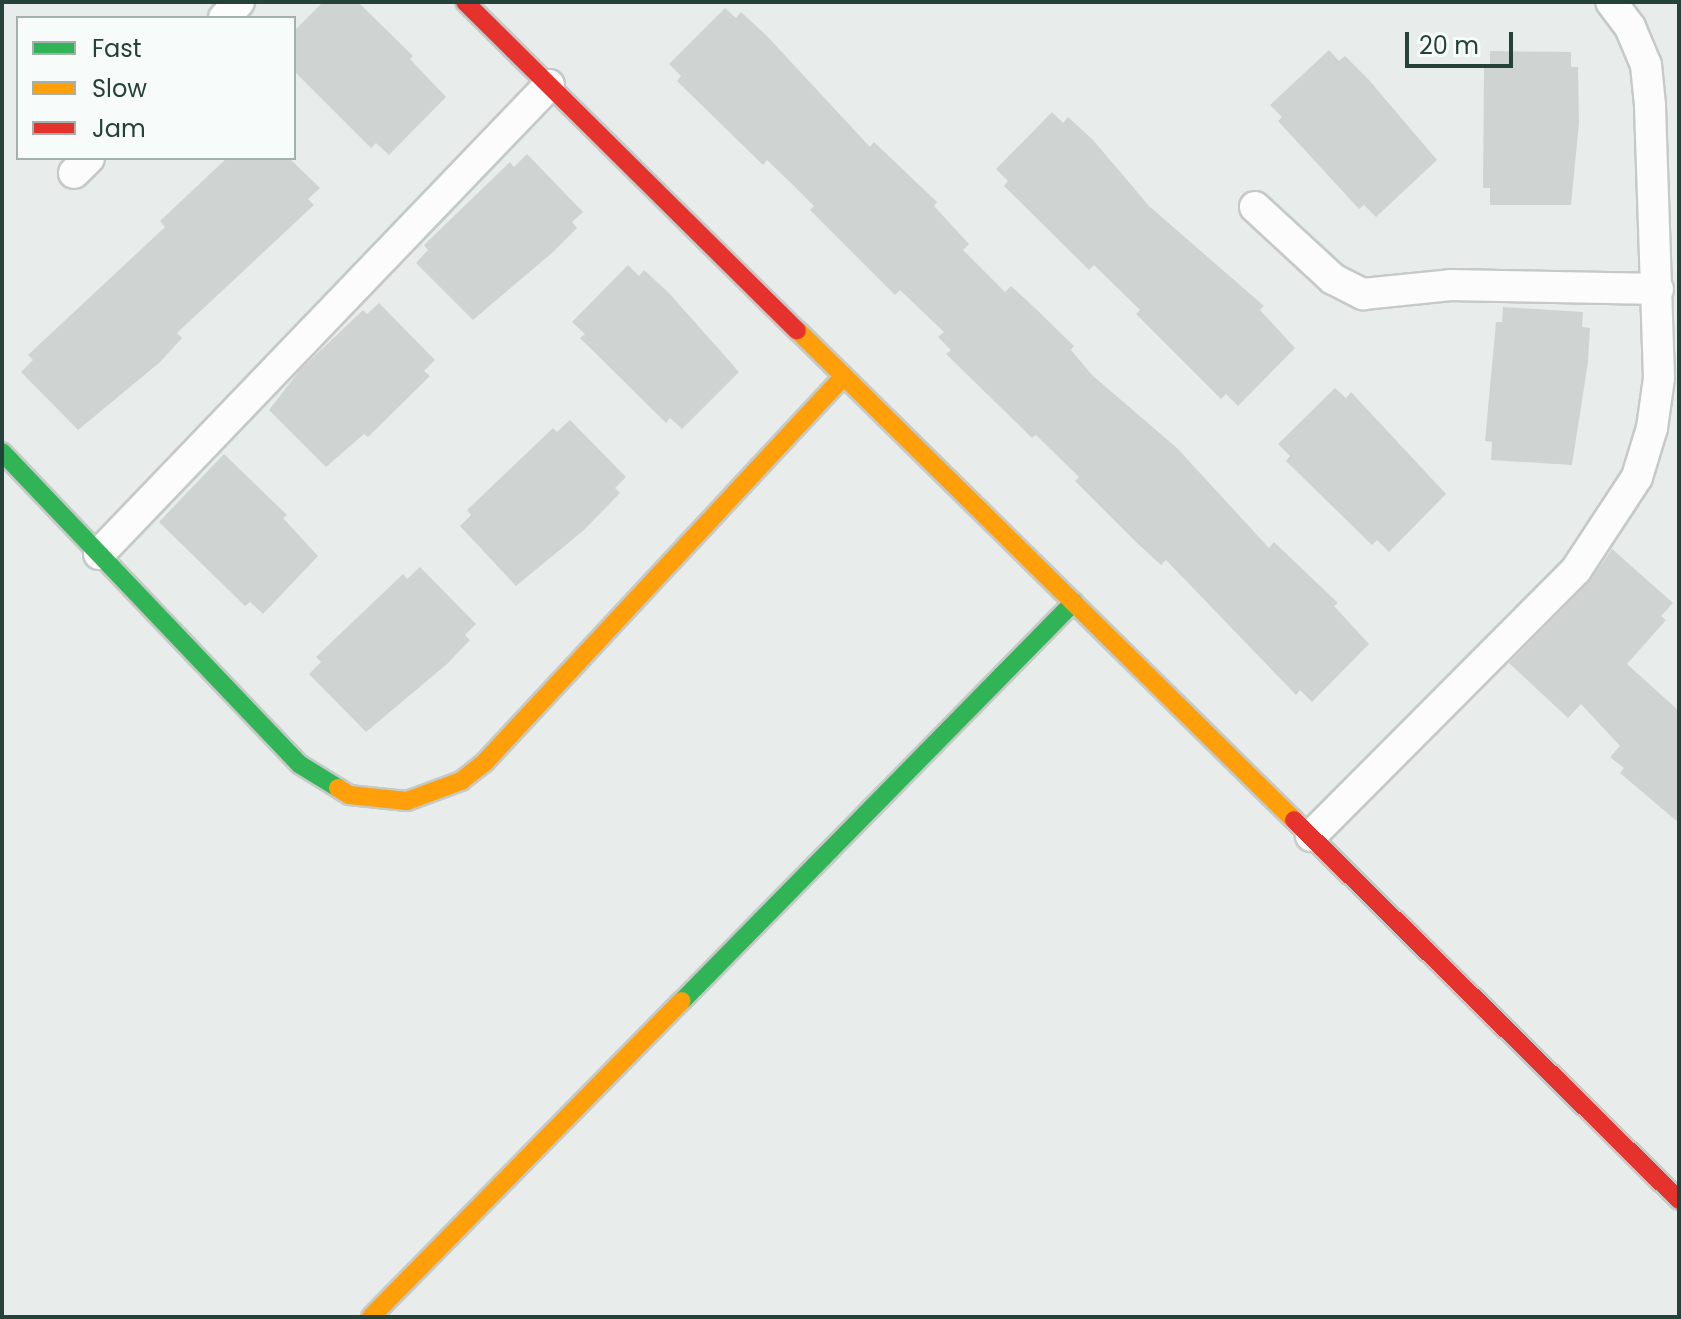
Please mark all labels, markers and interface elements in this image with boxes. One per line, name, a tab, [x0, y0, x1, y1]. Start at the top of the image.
legend	[16, 16, 296, 160]
scale bar	[1409, 16, 1517, 66]
text: 20 m	[1419, 29, 1479, 62]
text: Fast	[92, 32, 142, 65]
text: Slow	[92, 72, 147, 105]
text: Jam	[92, 112, 146, 145]

